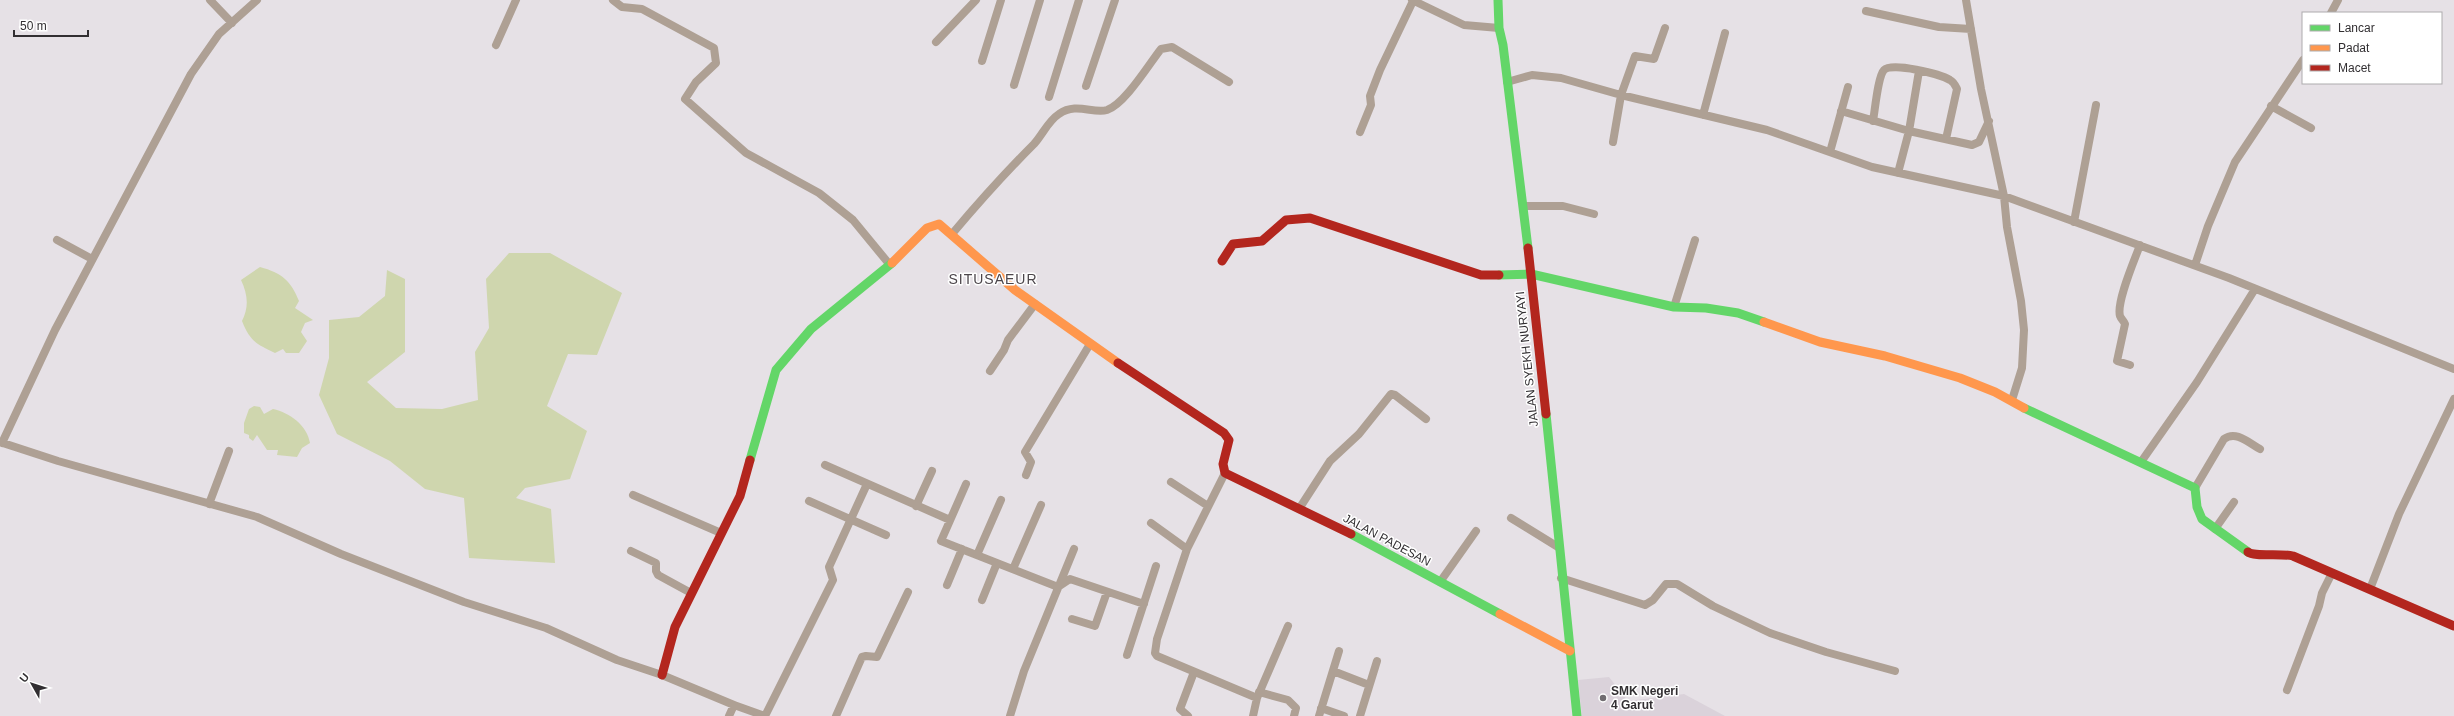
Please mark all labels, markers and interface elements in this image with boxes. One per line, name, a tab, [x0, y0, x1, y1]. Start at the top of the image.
scale bar	[14, 12, 88, 38]
legend	[2302, 12, 2442, 84]
text: 50 m	[20, 19, 47, 33]
text: Lancar	[2338, 21, 2375, 35]
text: Padat	[2338, 41, 2370, 55]
text: Macet	[2338, 61, 2371, 75]
district label: SITUSAEUR	[948, 271, 1038, 287]
street label: JALAN SYEKH NURYAYI	[1513, 291, 1541, 427]
street label: JALAN PADESAN	[1341, 511, 1433, 569]
north arrow	[12, 664, 52, 704]
text: U	[17, 671, 31, 685]
place label: SMK Negeri 4 Garut	[1611, 684, 1678, 712]
marker: SMK Negeri 4 Garut	[1598, 693, 1608, 703]

